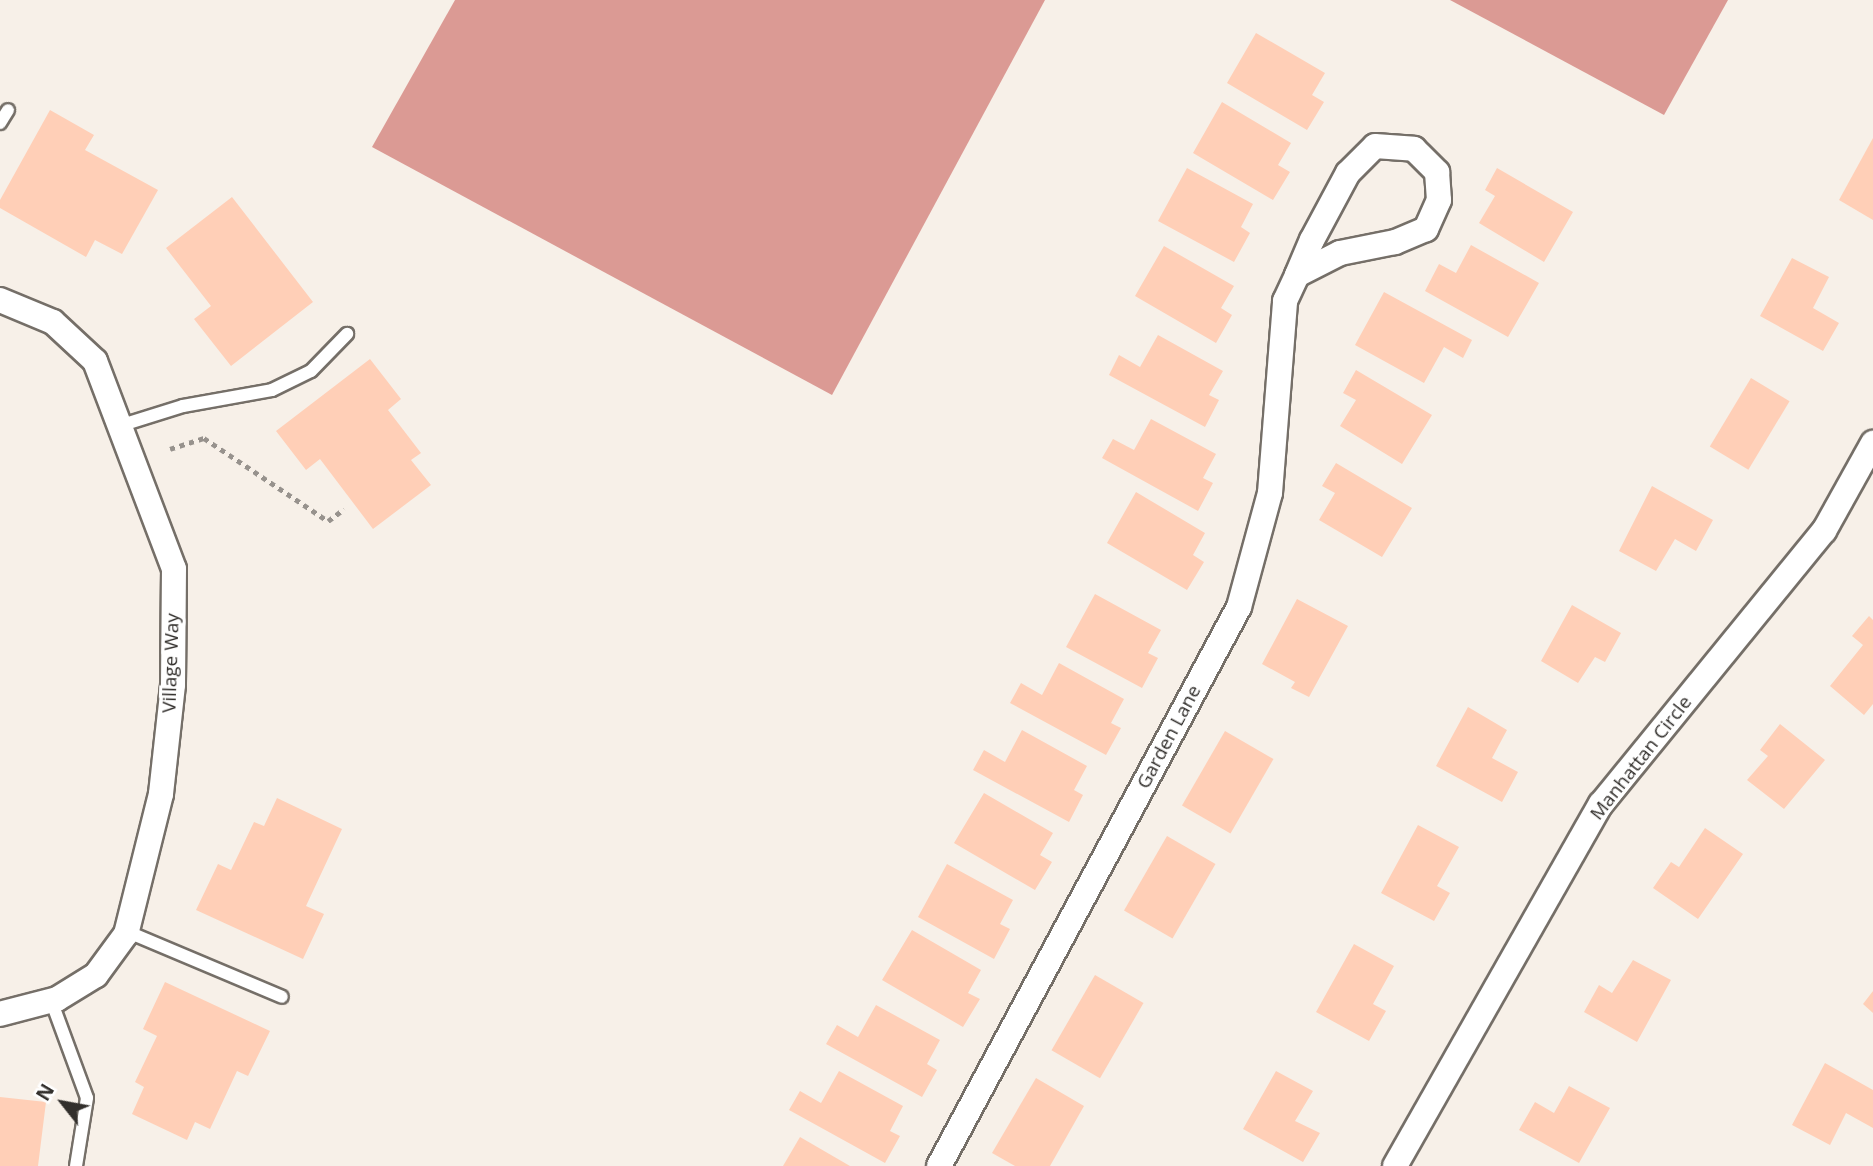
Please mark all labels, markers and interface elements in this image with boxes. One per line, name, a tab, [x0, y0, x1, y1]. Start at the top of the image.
street label: Village Way	[158, 613, 184, 713]
street label: Garden Lane	[1132, 681, 1206, 793]
street label: Manhattan Circle	[1585, 691, 1697, 825]
north arrow	[28, 1068, 98, 1138]
text: N	[30, 1079, 60, 1106]

